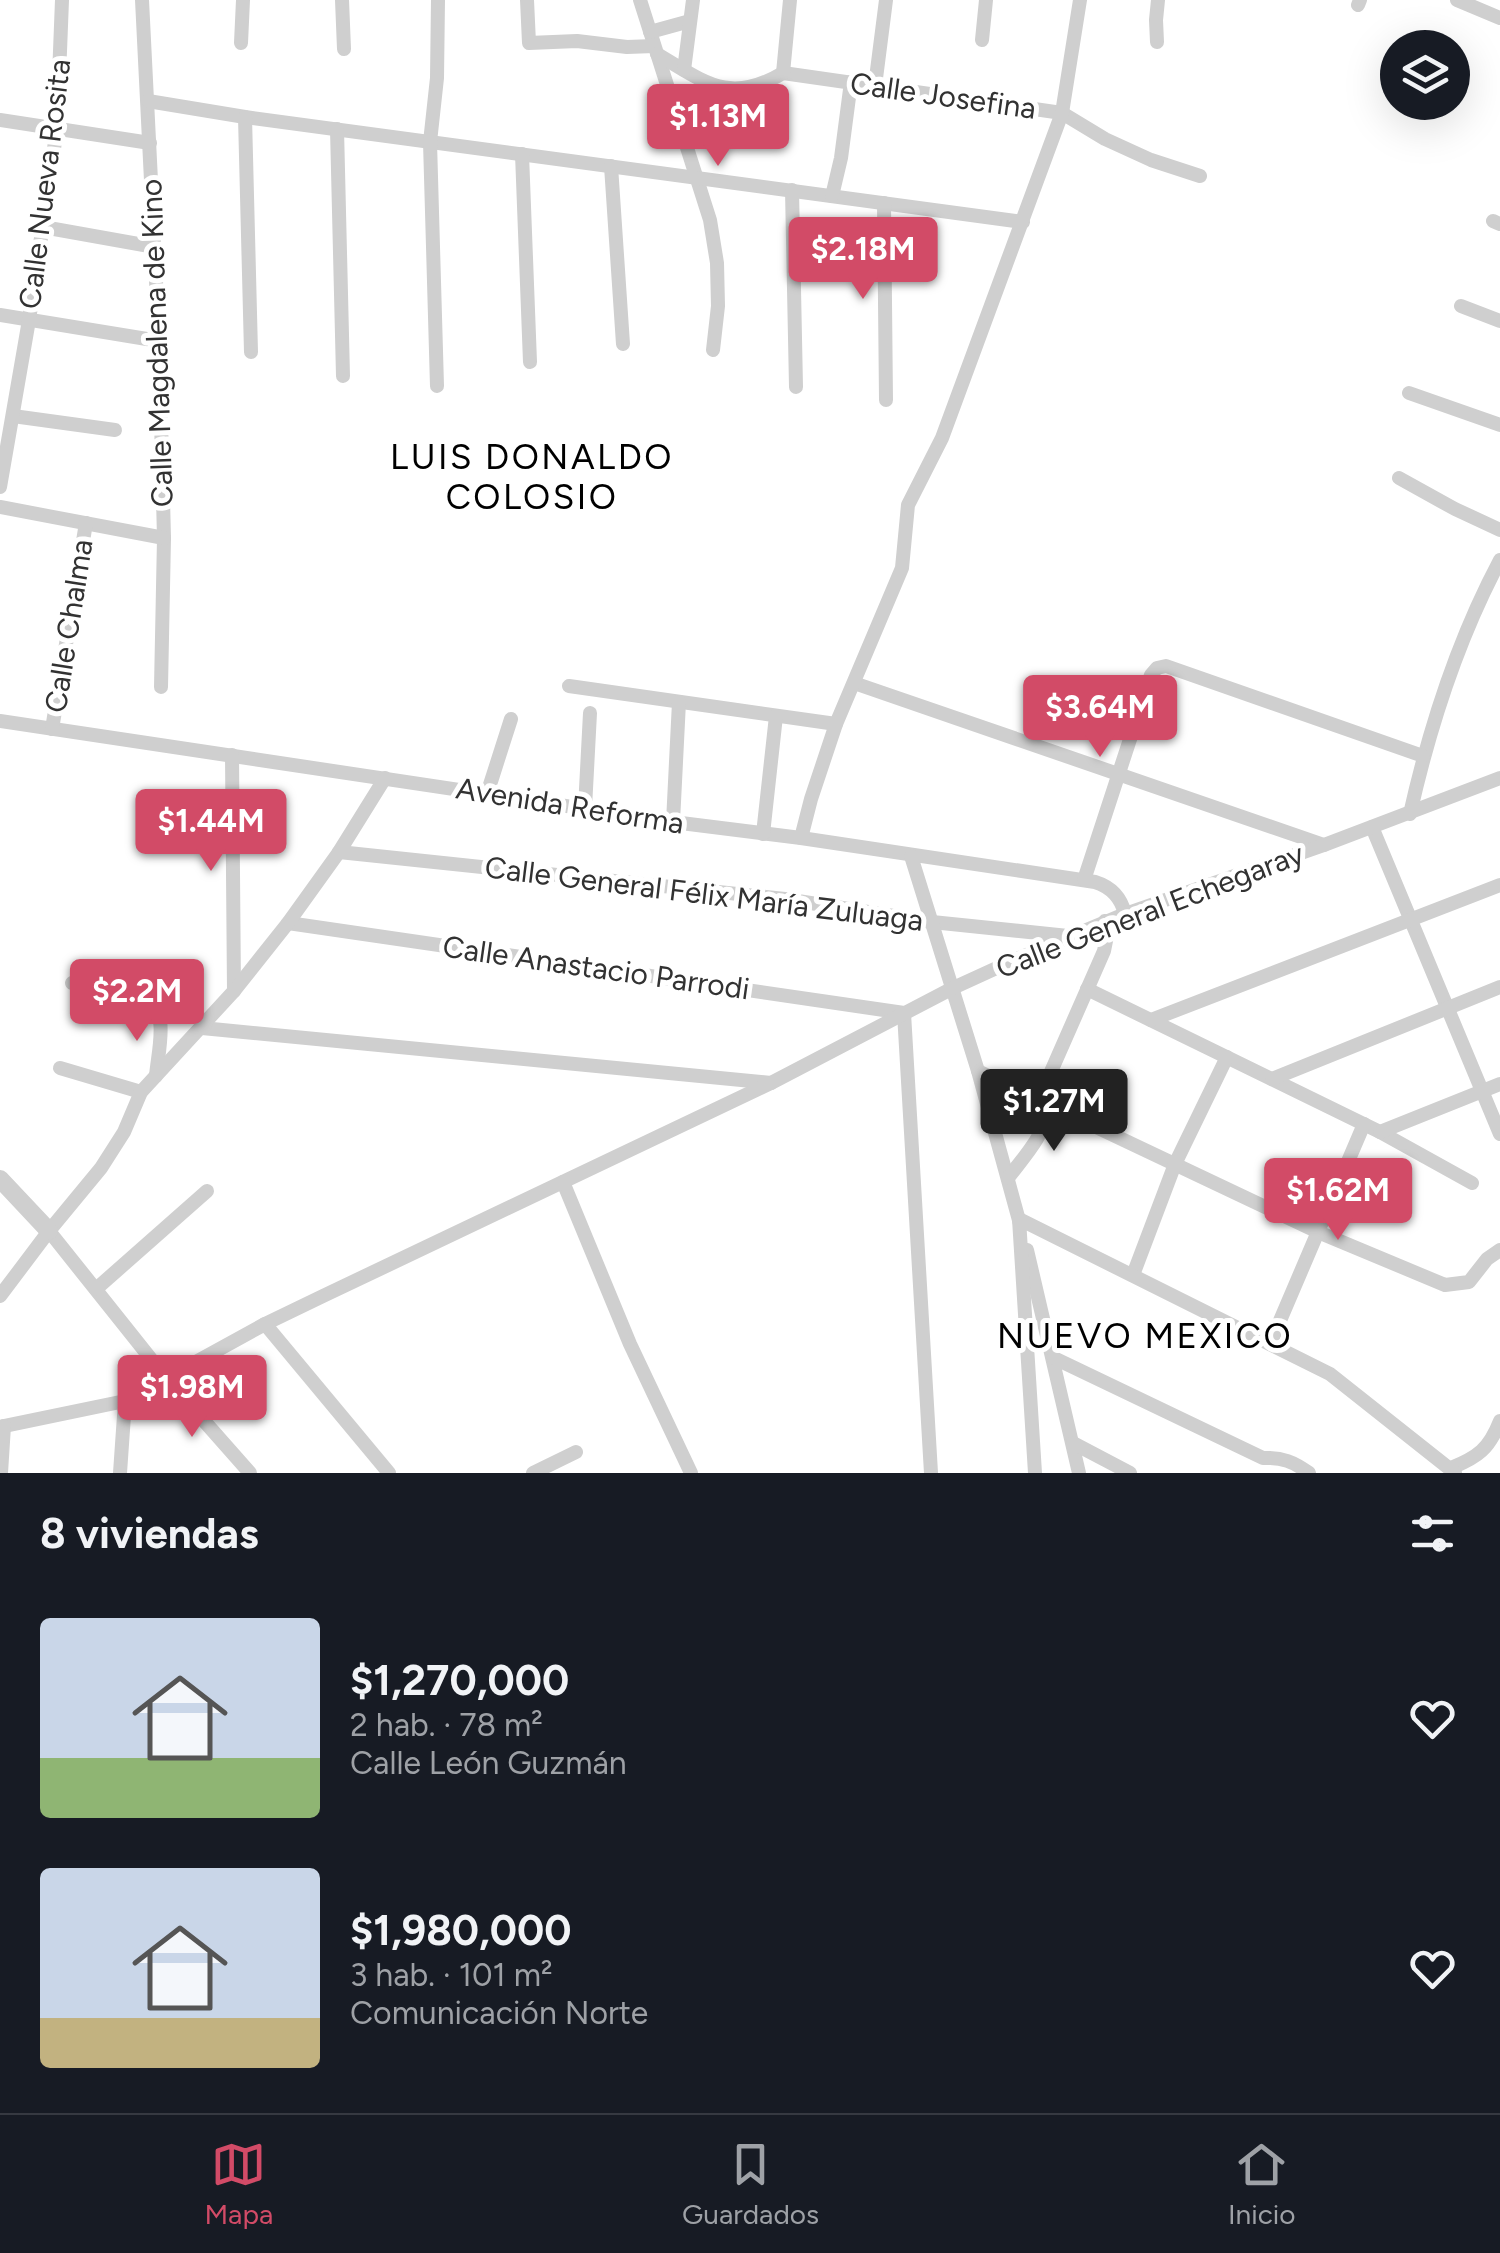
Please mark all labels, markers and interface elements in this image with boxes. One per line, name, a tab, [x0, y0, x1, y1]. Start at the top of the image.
map controls	[1380, 30, 1470, 120]
button: layers	[1380, 30, 1470, 120]
street label: Calle Nueva Rosita	[11, 57, 78, 311]
street label: Calle Josefina	[848, 64, 1038, 127]
pin: $1.13M	[637, 84, 799, 169]
text: $1.13M	[669, 97, 767, 135]
street label: Calle Magdalena de Kino	[132, 178, 181, 508]
pin: $2.18M	[782, 217, 944, 302]
text: $2.18M	[811, 230, 915, 268]
district label: LUIS DONALDO COLOSIO	[390, 436, 674, 518]
street label: Calle Chalma	[37, 537, 100, 715]
pin: $3.64M	[1019, 675, 1181, 760]
text: $3.64M	[1045, 688, 1155, 726]
street label: Avenida Reforma	[454, 769, 687, 842]
pin: $1.44M	[130, 789, 292, 874]
text: $1.44M	[157, 802, 265, 840]
street label: Calle General Echegaray	[991, 835, 1309, 986]
street label: Calle General Félix María Zuluaga	[483, 848, 925, 939]
street label: Calle Anastacio Parrodi	[440, 928, 752, 1007]
pin: $2.2M	[67, 959, 207, 1044]
text: $2.2M	[92, 972, 182, 1010]
pin: $1.27M	[973, 1069, 1135, 1154]
text: $1.27M	[1003, 1082, 1105, 1120]
pin: $1.62M	[1257, 1158, 1419, 1243]
text: $1.62M	[1286, 1171, 1390, 1209]
district label: NUEVO MEXICO	[997, 1315, 1293, 1357]
pin: $1.98M	[111, 1355, 273, 1440]
text: $1.98M	[140, 1368, 244, 1406]
icon: filters	[1405, 1506, 1460, 1561]
text: 8 viviendas	[40, 1508, 258, 1559]
text: $1,270,000	[350, 1655, 569, 1706]
icon: home	[120, 1658, 240, 1778]
icon: heart	[1405, 1691, 1460, 1746]
text: 2 hab. · 78 m²	[350, 1706, 543, 1744]
text: Calle León Guzmán	[350, 1744, 627, 1782]
text: $1,980,000	[350, 1905, 572, 1956]
icon: home	[120, 1908, 240, 2028]
icon: heart	[1405, 1941, 1460, 1996]
text: 3 hab. · 101 m²	[350, 1956, 552, 1994]
text: Comunicación Norte	[350, 1994, 648, 2032]
tab: Mapa	[204, 2137, 273, 2231]
tab: Guardados	[682, 2137, 819, 2231]
tab: Inicio	[1228, 2137, 1296, 2231]

